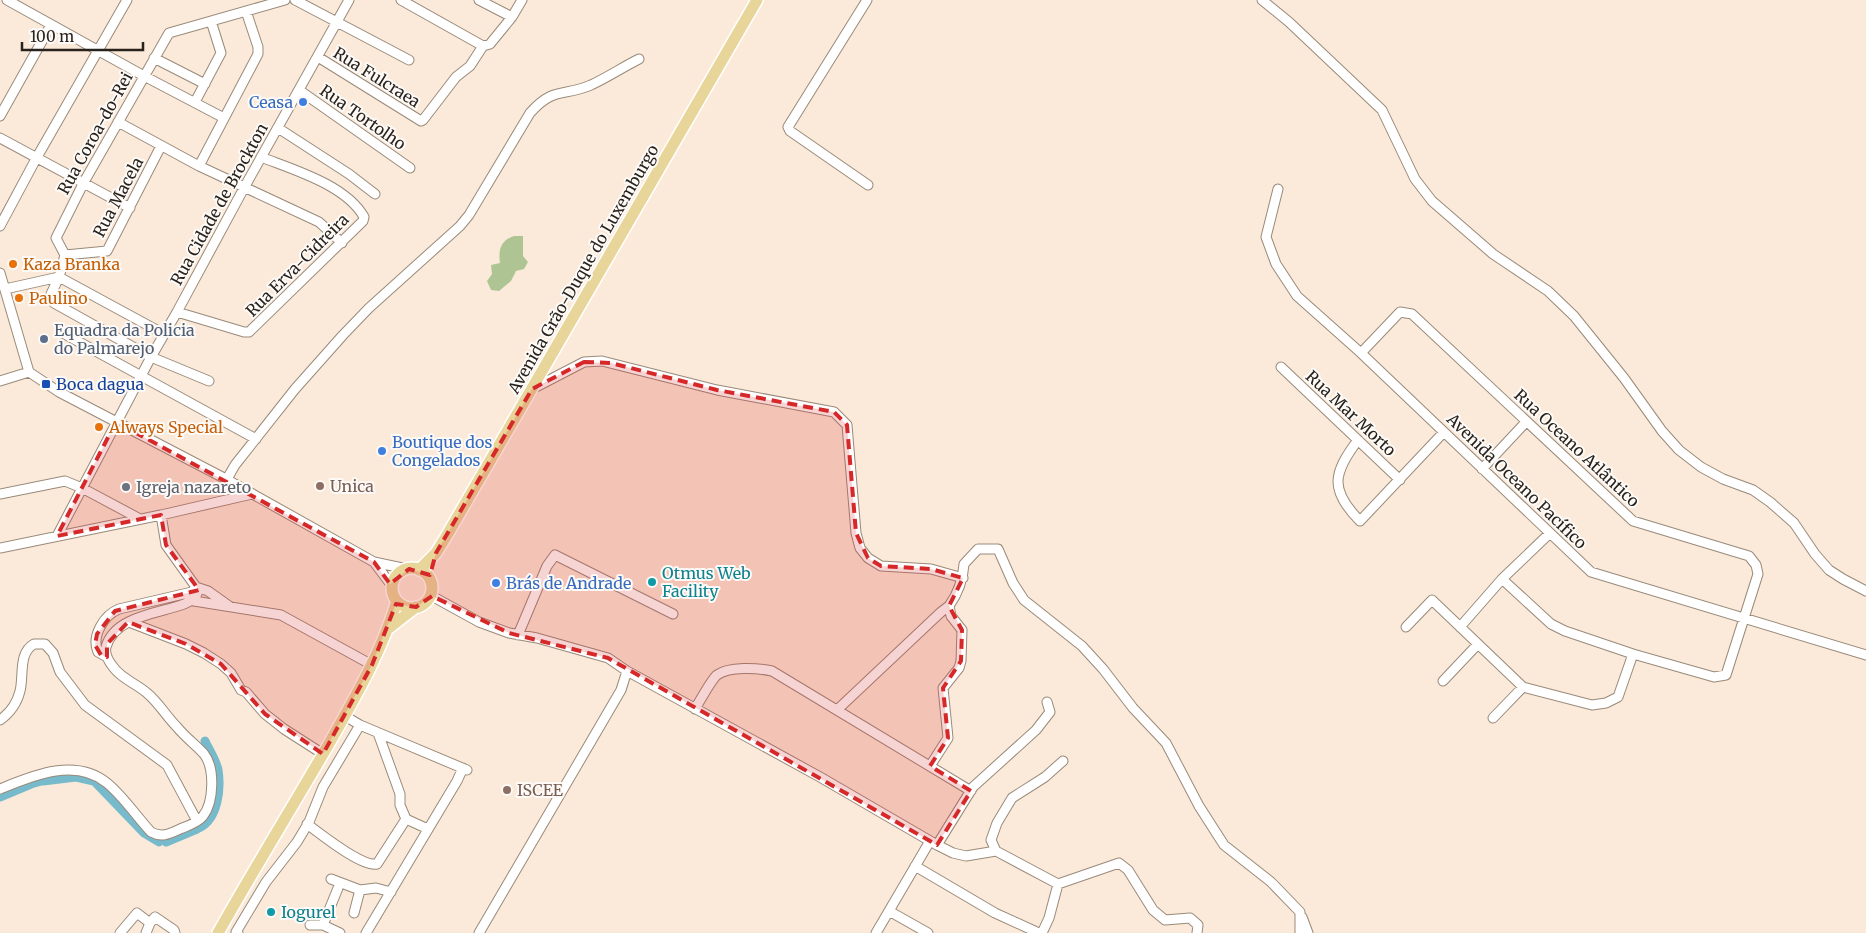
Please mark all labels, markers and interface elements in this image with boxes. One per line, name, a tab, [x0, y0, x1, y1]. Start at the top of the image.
scale bar	[22, 20, 144, 52]
text: 100 m	[30, 27, 74, 46]
street label: Rua Fulcraea	[330, 42, 424, 112]
street label: Rua Coroa-do-Rei	[53, 68, 137, 198]
street label: Rua Tortolho	[316, 80, 410, 154]
place label: Ceasa	[249, 92, 293, 112]
marker: Ceasa	[297, 96, 309, 108]
street label: Rua Cidade de Brockton	[166, 119, 272, 288]
street label: Avenida Grão-Duque do Luxemburgo	[503, 141, 663, 398]
street label: Rua Macela	[89, 153, 148, 240]
street label: Rua Erva-Cidreira	[241, 209, 353, 321]
place label: Kaza Branka	[23, 254, 120, 274]
marker: Kaza Branka	[7, 258, 19, 270]
place label: Paulino	[29, 288, 87, 308]
marker: Paulino	[13, 292, 25, 304]
place label: Equadra da Policia do Palmarejo	[54, 320, 195, 358]
marker: Equadra da Policia do Palmarejo	[38, 333, 50, 345]
street label: Rua Mar Morto	[1302, 366, 1400, 460]
place label: Boca dagua	[56, 374, 144, 394]
marker: Boca dagua	[40, 378, 52, 390]
street label: Rua Oceano Atlântico	[1510, 385, 1644, 511]
street label: Avenida Oceano Pacífico	[1442, 408, 1591, 553]
place label: Always Special	[108, 417, 223, 437]
marker: Always Special	[93, 421, 105, 433]
place label: Boutique dos Congelados	[392, 432, 492, 470]
marker: Boutique dos Congelados	[376, 445, 388, 457]
place label: Unica	[330, 476, 374, 496]
place label: Igreja nazareto	[136, 477, 251, 497]
marker: Unica	[314, 480, 326, 492]
marker: Igreja nazareto	[120, 481, 132, 493]
place label: Otmus Web Facility	[662, 563, 751, 601]
place label: Brás de Andrade	[506, 573, 631, 593]
marker: Otmus Web Facility	[646, 576, 658, 588]
marker: Brás de Andrade	[490, 577, 502, 589]
place label: ISCEE	[517, 780, 564, 800]
marker: ISCEE	[501, 784, 513, 796]
place label: Iogurel	[281, 902, 336, 922]
marker: Iogurel	[265, 906, 277, 918]

